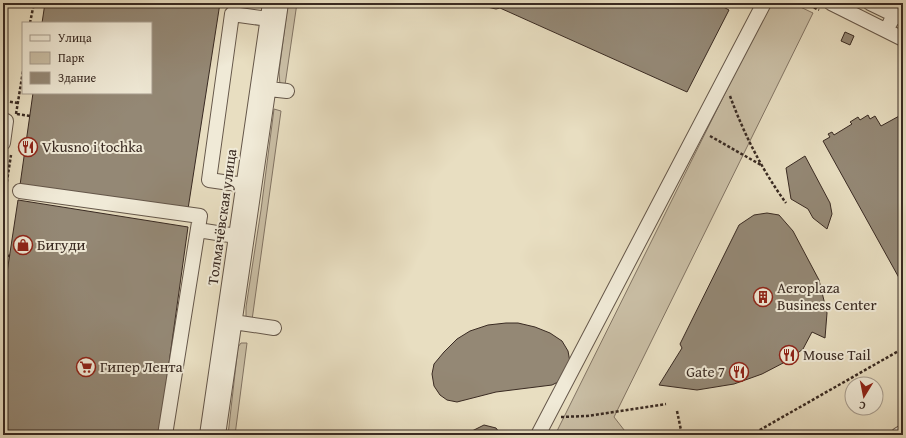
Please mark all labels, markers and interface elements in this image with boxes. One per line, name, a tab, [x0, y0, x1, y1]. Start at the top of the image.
legend	[22, 22, 152, 94]
text: Улица	[58, 29, 92, 46]
text: Парк	[58, 49, 85, 66]
text: Здание	[58, 69, 97, 86]
restaurant icon: Vkusno i tochka	[17, 136, 39, 158]
place label: Vkusno i tochka	[42, 136, 143, 157]
street label: Толмачёвская улица	[202, 146, 242, 287]
shop icon: Бигуди	[12, 234, 34, 256]
place label: Бигуди	[37, 234, 86, 255]
place label: Aeroplaza Business Center	[777, 277, 877, 315]
building icon: Aeroplaza Business Center	[752, 286, 774, 308]
restaurant icon: Mouse Tail	[778, 344, 800, 366]
place label: Mouse Tail	[803, 344, 871, 365]
supermarket icon: Гипер Лента	[75, 356, 97, 378]
place label: Гипер Лента	[100, 356, 184, 377]
place label: Gate 7	[686, 361, 725, 382]
restaurant icon: Gate 7	[728, 361, 750, 383]
north arrow	[844, 376, 884, 416]
text: С	[858, 397, 867, 414]

